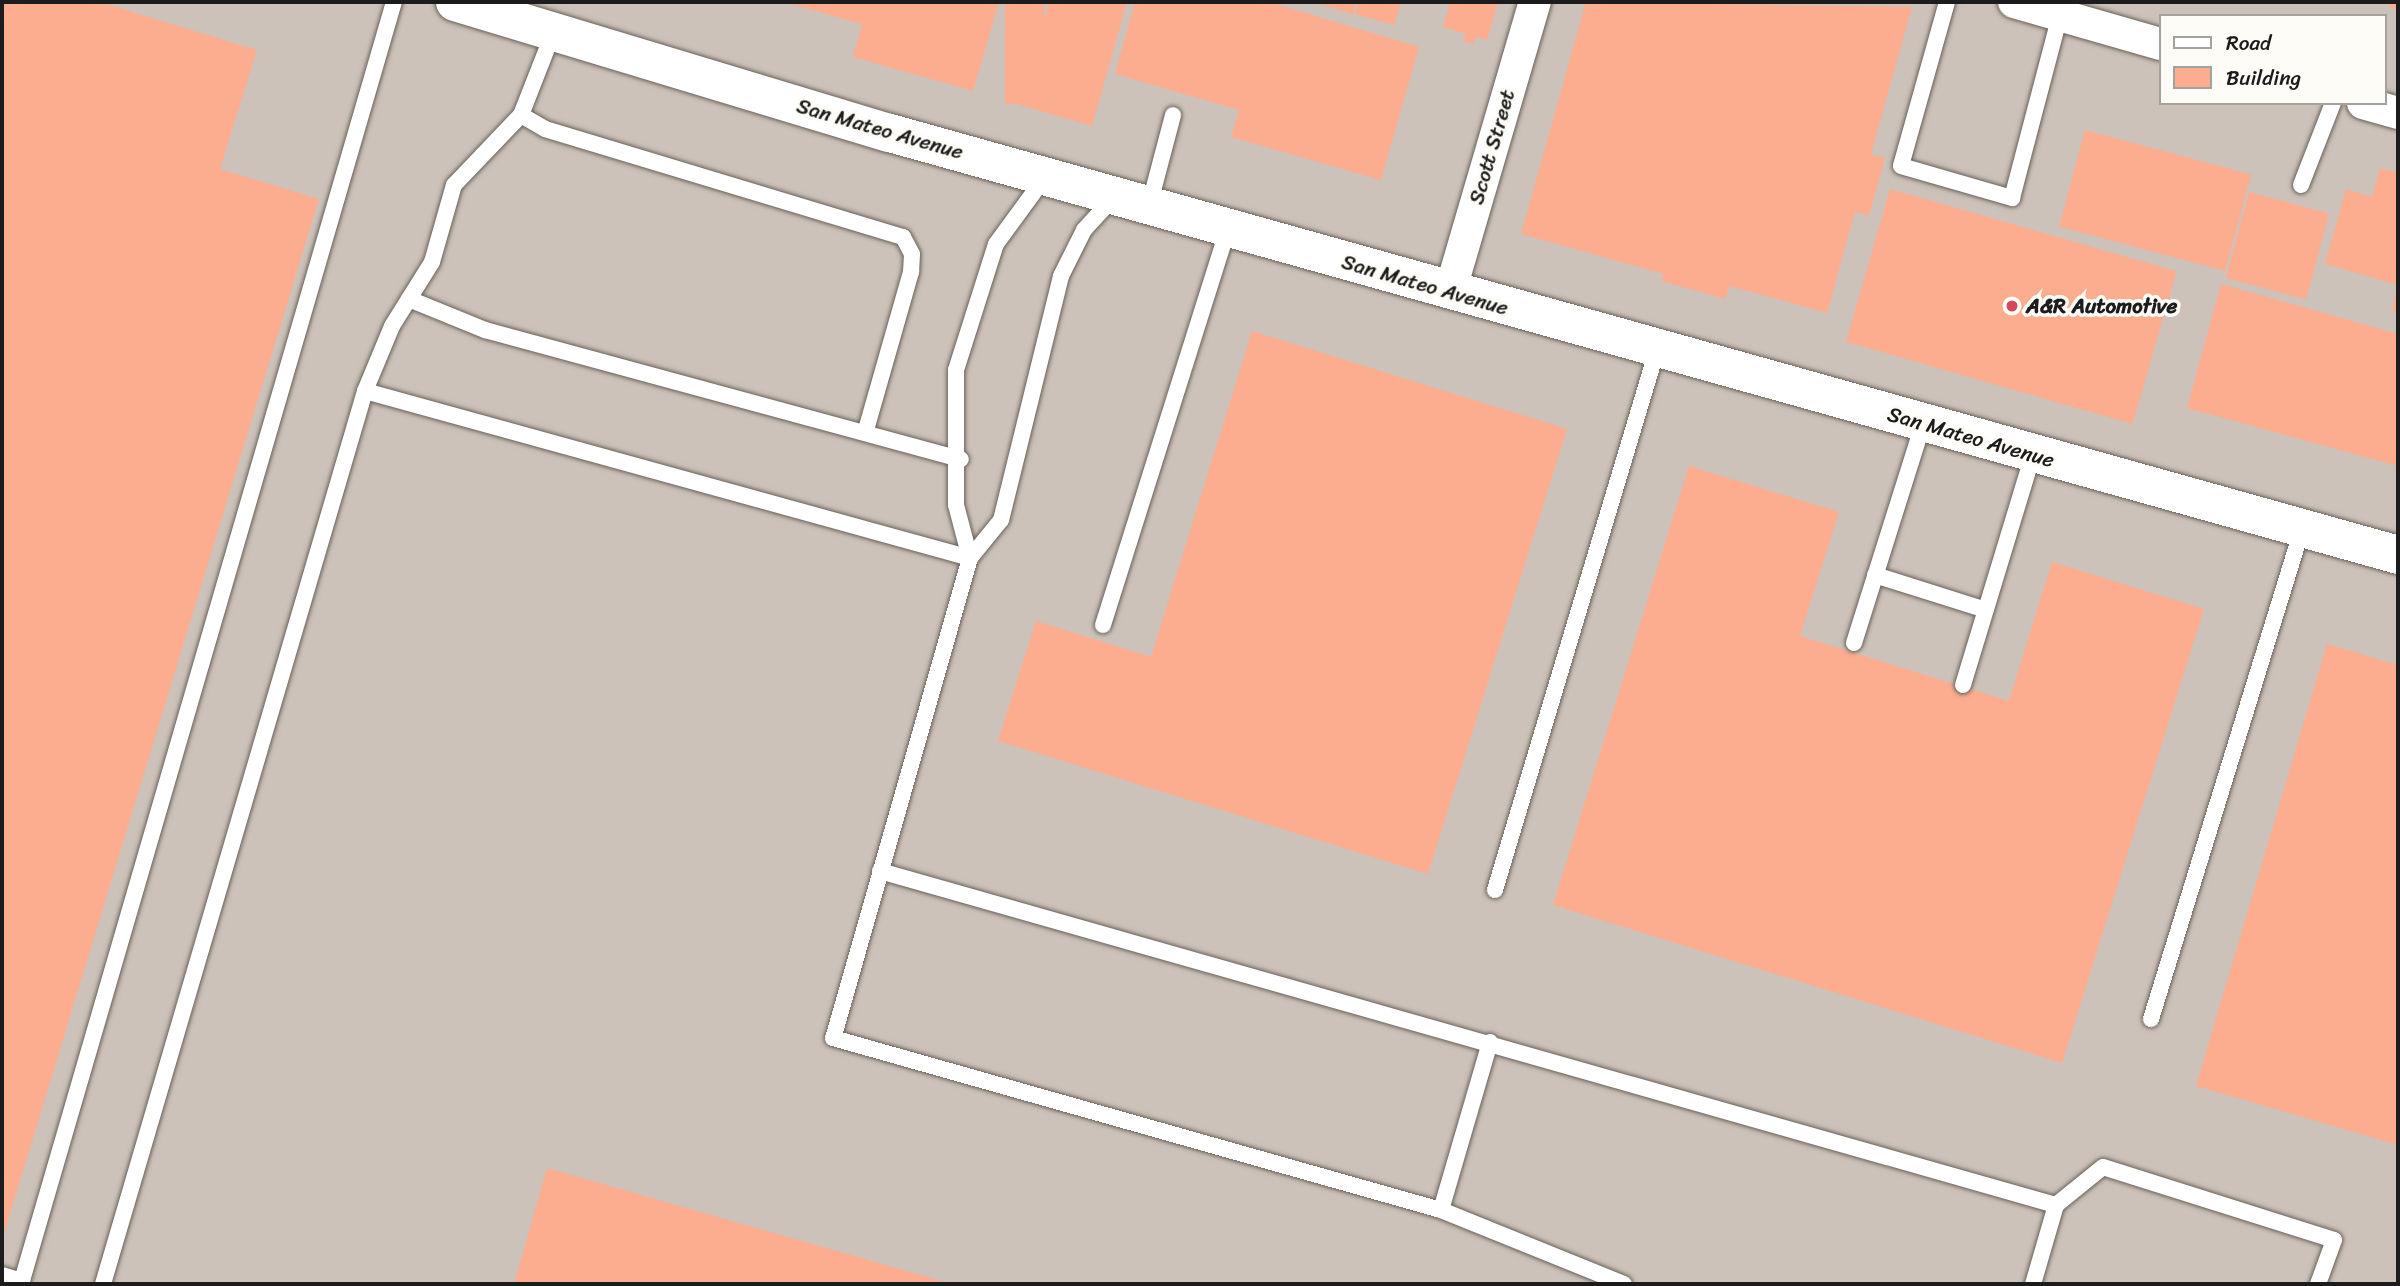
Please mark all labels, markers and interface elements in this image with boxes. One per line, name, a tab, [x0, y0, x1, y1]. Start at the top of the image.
legend	[2158, 14, 2386, 105]
text: Road	[2226, 24, 2271, 62]
text: Building	[2226, 59, 2301, 97]
street label: Scott Street	[1464, 87, 1520, 207]
street label: San Mateo Avenue	[794, 93, 966, 165]
street label: San Mateo Avenue	[1339, 249, 1511, 321]
place label: A&R Automotive	[2026, 293, 2178, 319]
marker: A&R Automotive	[2004, 298, 2020, 314]
street label: San Mateo Avenue	[1885, 401, 2057, 473]

